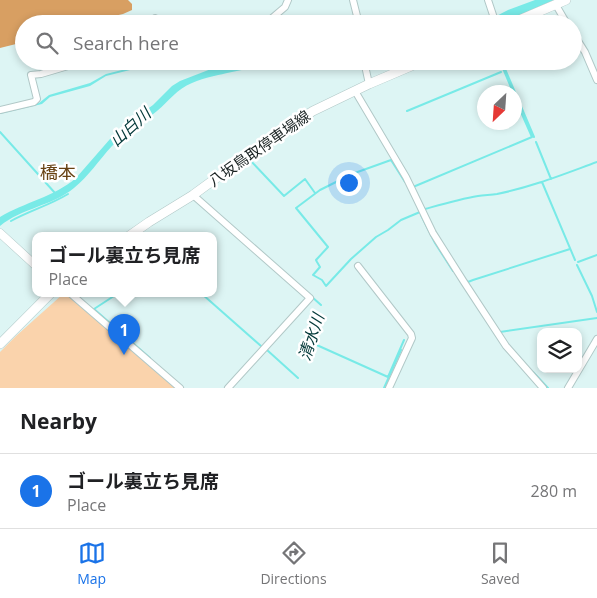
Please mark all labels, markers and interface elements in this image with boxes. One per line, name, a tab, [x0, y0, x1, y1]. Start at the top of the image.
search box	[15, 15, 582, 70]
icon: search	[33, 29, 61, 57]
text: Search here	[73, 30, 179, 56]
north arrow	[477, 85, 522, 130]
water label: 山白川	[105, 101, 157, 151]
street label: 八坂鳥取停車場線	[204, 105, 314, 191]
district label: 橋本	[40, 160, 76, 184]
your location	[336, 170, 362, 196]
popup	[32, 232, 217, 297]
text: ゴール裏立ち見席	[48, 242, 201, 268]
text: Place	[48, 268, 88, 290]
water label: 清水川	[293, 309, 329, 363]
pin: 1	[108, 314, 140, 355]
map controls	[537, 328, 582, 373]
button: layers	[537, 328, 582, 373]
text: Nearby	[20, 407, 97, 435]
text: ゴール裏立ち見席	[67, 468, 219, 494]
text: 1	[31, 480, 41, 502]
text: 280 m	[531, 480, 577, 502]
text: Place	[67, 494, 106, 516]
tab: Map	[77, 539, 106, 588]
tab: Directions	[260, 539, 327, 588]
tab: Saved	[481, 539, 520, 588]

